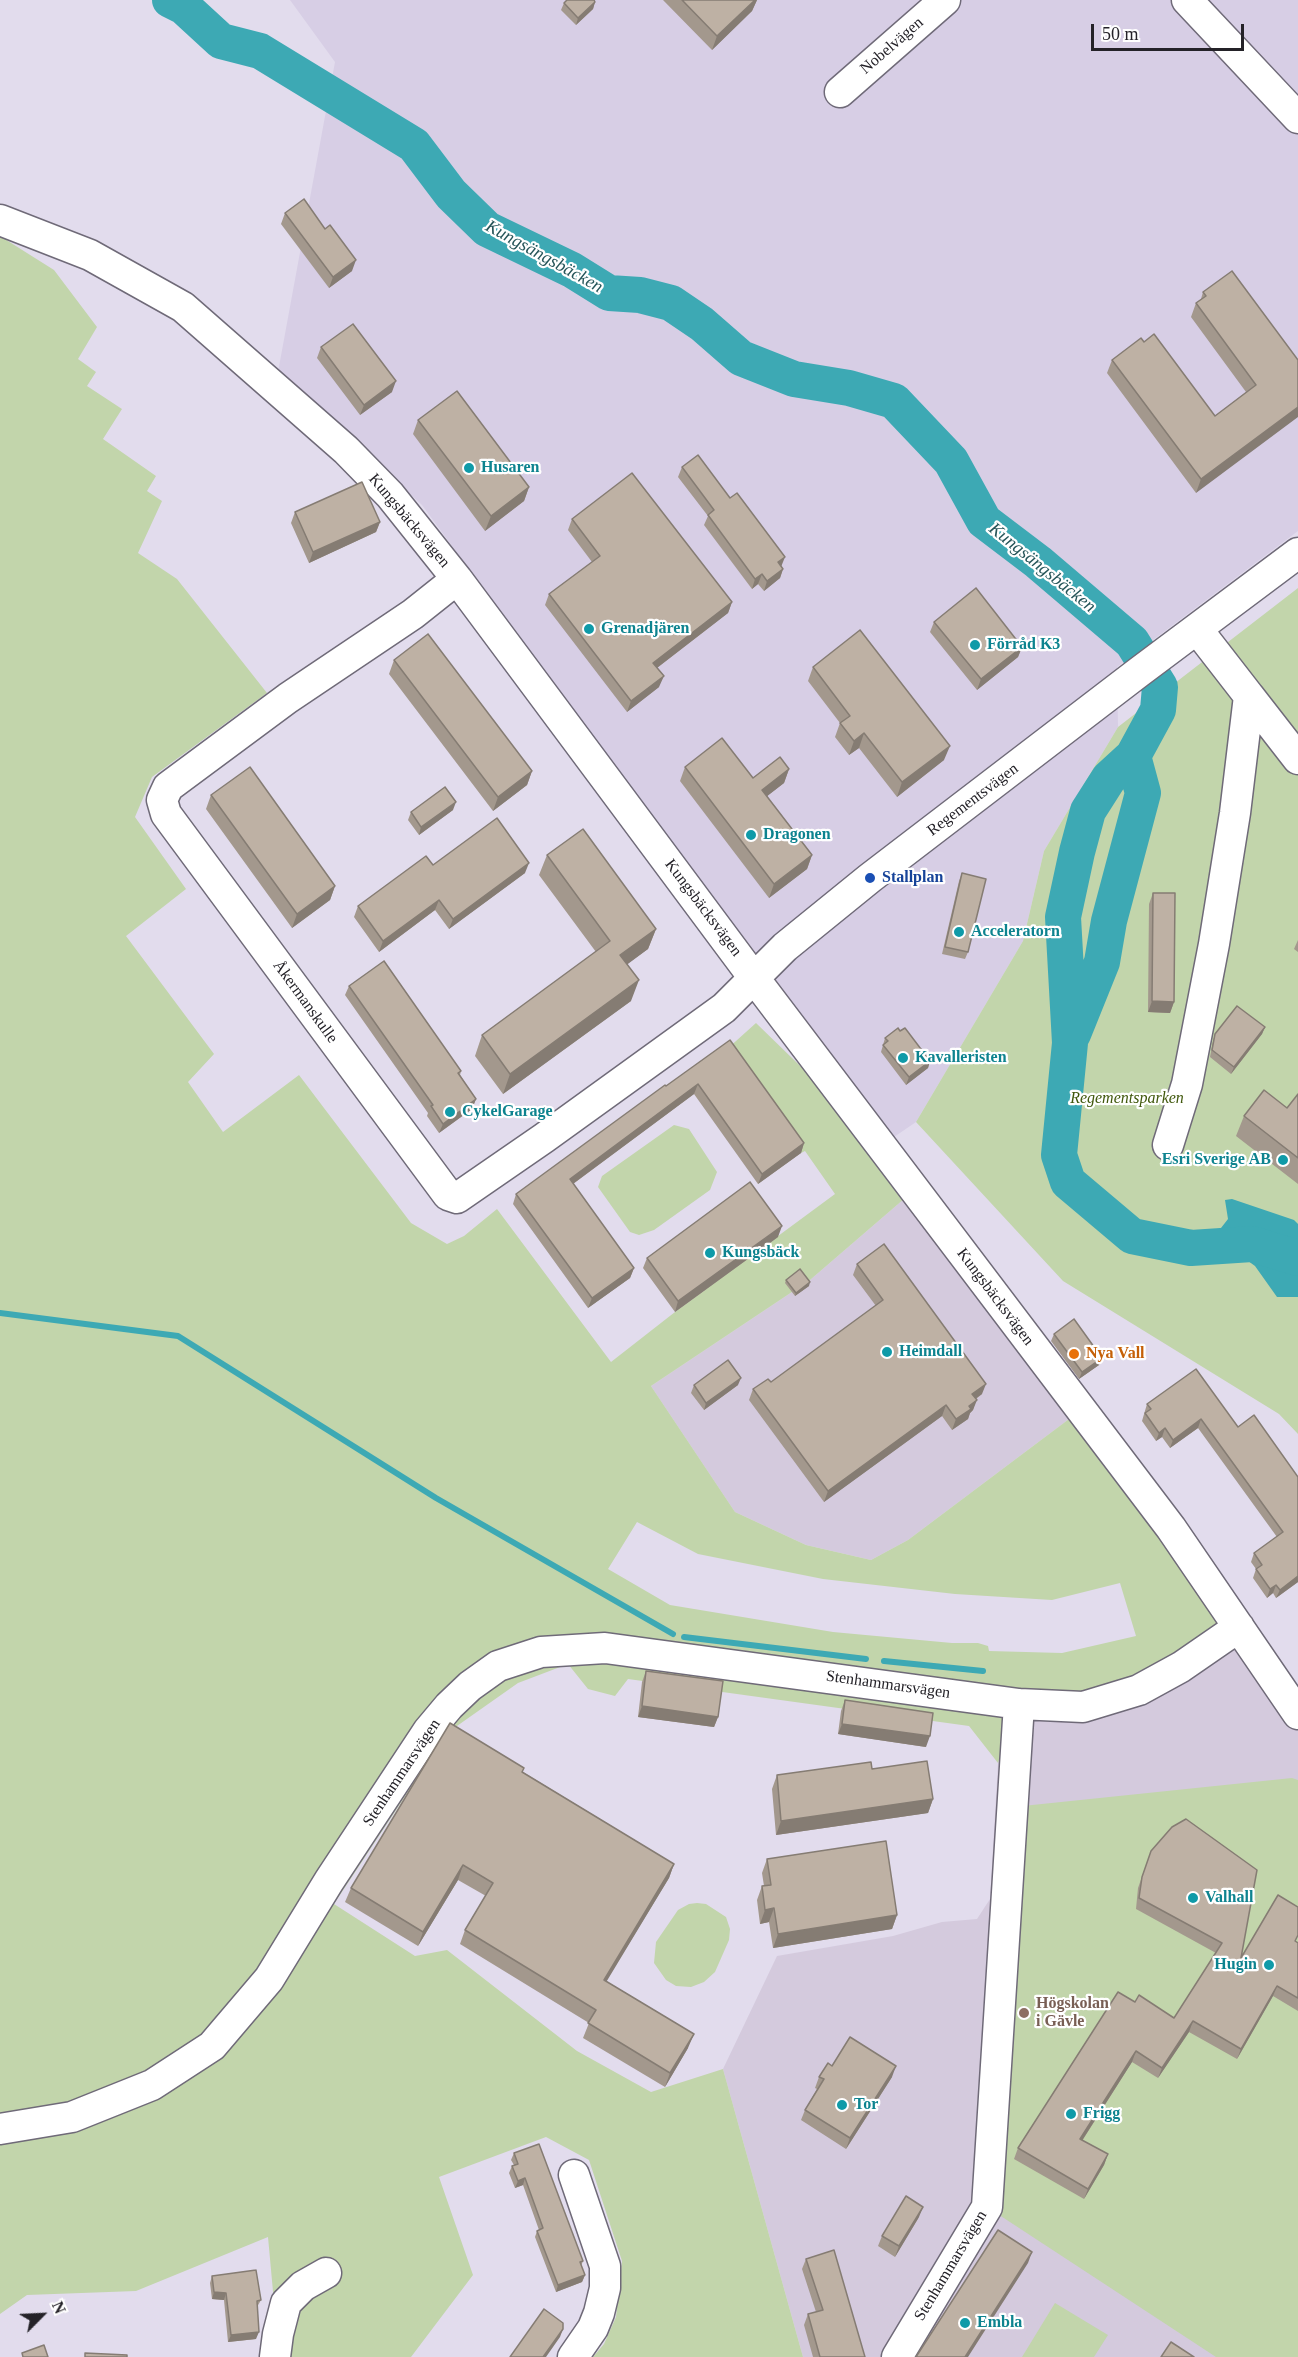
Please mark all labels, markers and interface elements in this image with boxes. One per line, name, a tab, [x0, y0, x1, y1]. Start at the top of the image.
scale bar	[1094, 12, 1247, 50]
street label: Nobelvägen	[857, 13, 927, 79]
text: 50 m	[1102, 24, 1139, 44]
water label: Kungsängsbäcken	[481, 216, 607, 298]
place label: Husaren	[481, 458, 539, 478]
marker: Husaren	[462, 461, 476, 475]
street label: Kungsbäcksvägen	[364, 470, 454, 572]
water label: Kungsängsbäcken	[984, 518, 1100, 618]
place label: Grenadjären	[601, 619, 689, 639]
marker: Grenadjären	[582, 622, 596, 636]
place label: Förråd K3	[987, 635, 1060, 655]
marker: Förråd K3	[968, 638, 982, 652]
street label: Regementsvägen	[924, 759, 1022, 841]
place label: Dragonen	[763, 825, 831, 845]
marker: Dragonen	[744, 828, 758, 842]
street label: Kungsbäcksvägen	[660, 856, 746, 960]
place label: Stallplan	[882, 868, 943, 888]
marker: Stallplan	[863, 871, 877, 885]
place label: Acceleratorn	[971, 922, 1060, 942]
marker: Acceleratorn	[952, 925, 966, 939]
street label: Åkermanskulle	[269, 957, 341, 1047]
place label: Kavalleristen	[915, 1048, 1007, 1068]
marker: Kavalleristen	[896, 1051, 910, 1065]
park label: Regementsparken	[1070, 1089, 1184, 1109]
place label: CykelGarage	[462, 1102, 553, 1122]
marker: CykelGarage	[443, 1105, 457, 1119]
place label: Esri Sverige AB	[1162, 1150, 1271, 1170]
marker: Esri Sverige AB	[1276, 1153, 1290, 1167]
place label: Kungsbäck	[722, 1243, 799, 1263]
street label: Kungsbäcksvägen	[952, 1245, 1038, 1349]
marker: Kungsbäck	[703, 1246, 717, 1260]
place label: Heimdall	[899, 1342, 962, 1362]
place label: Nya Vall	[1086, 1344, 1145, 1364]
marker: Heimdall	[880, 1345, 894, 1359]
marker: Nya Vall	[1067, 1347, 1081, 1361]
street label: Stenhammarsvägen	[825, 1667, 951, 1703]
street label: Stenhammarsvägen	[359, 1716, 445, 1830]
place label: Valhall	[1205, 1888, 1253, 1908]
marker: Valhall	[1186, 1891, 1200, 1905]
place label: Hugin	[1214, 1955, 1257, 1975]
marker: Hugin	[1262, 1958, 1276, 1972]
place label: Högskolan i Gävle	[1036, 1994, 1109, 2032]
marker: Högskolan i Gävle	[1017, 2006, 1031, 2020]
place label: Tor	[854, 2095, 878, 2115]
marker: Tor	[835, 2098, 849, 2112]
place label: Frigg	[1083, 2104, 1120, 2124]
marker: Frigg	[1064, 2107, 1078, 2121]
street label: Stenhammarsvägen	[911, 2207, 991, 2325]
north arrow	[12, 2285, 72, 2345]
text: N	[49, 2299, 69, 2316]
place label: Embla	[977, 2313, 1022, 2333]
marker: Embla	[958, 2316, 972, 2330]

